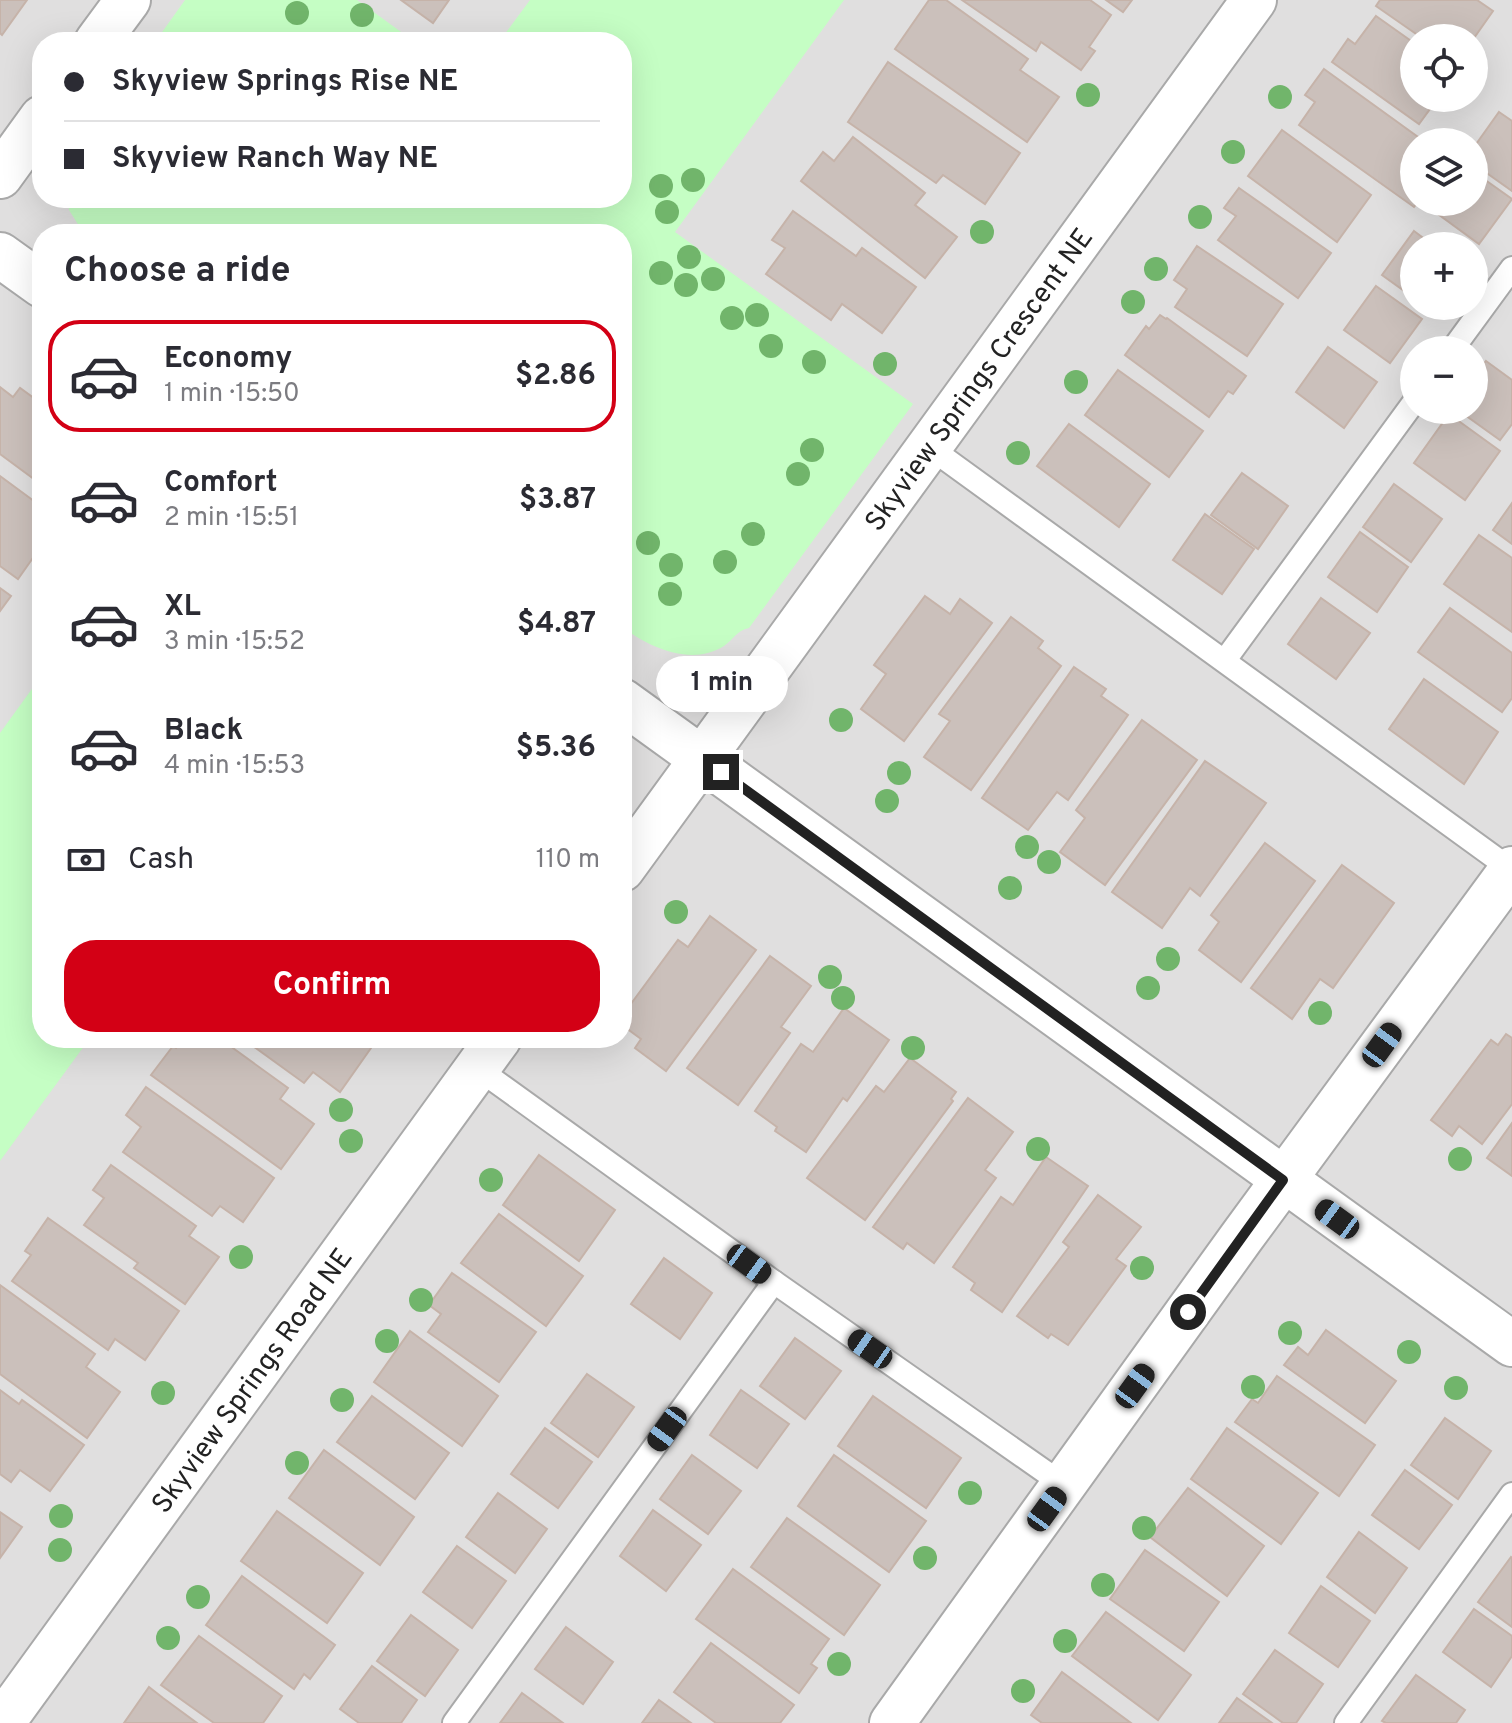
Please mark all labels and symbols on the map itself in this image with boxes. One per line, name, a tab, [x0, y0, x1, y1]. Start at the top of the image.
street label: Skyview Springs Crescent NE	[858, 222, 1103, 539]
callout: 1 min	[655, 656, 787, 712]
route end	[703, 754, 739, 790]
car	[1358, 1019, 1406, 1071]
car	[1311, 1195, 1363, 1243]
car	[723, 1240, 775, 1288]
street label: Skyview Springs Road NE	[145, 1242, 362, 1522]
route start	[1170, 1294, 1206, 1330]
car	[843, 1325, 897, 1373]
car	[1111, 1360, 1159, 1412]
car	[643, 1403, 691, 1455]
car	[1023, 1483, 1071, 1535]

